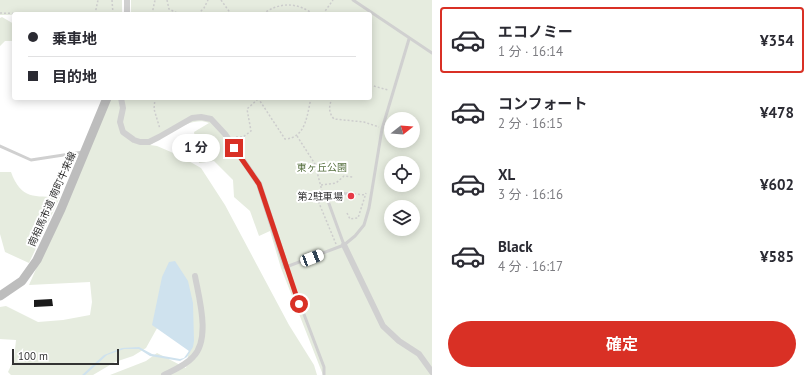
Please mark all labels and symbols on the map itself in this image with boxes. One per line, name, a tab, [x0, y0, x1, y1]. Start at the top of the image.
north arrow	[384, 112, 420, 148]
callout: 1 分	[172, 134, 220, 162]
route end	[225, 139, 243, 157]
street label: 南相馬市道 南町牛来線	[25, 149, 79, 249]
park label: 東ヶ丘公園	[297, 161, 347, 174]
place label: 第2駐車場	[298, 190, 343, 203]
marker: 第2駐車場	[346, 191, 356, 201]
car	[299, 248, 325, 268]
route start	[290, 295, 308, 313]
scale bar	[12, 347, 119, 366]

